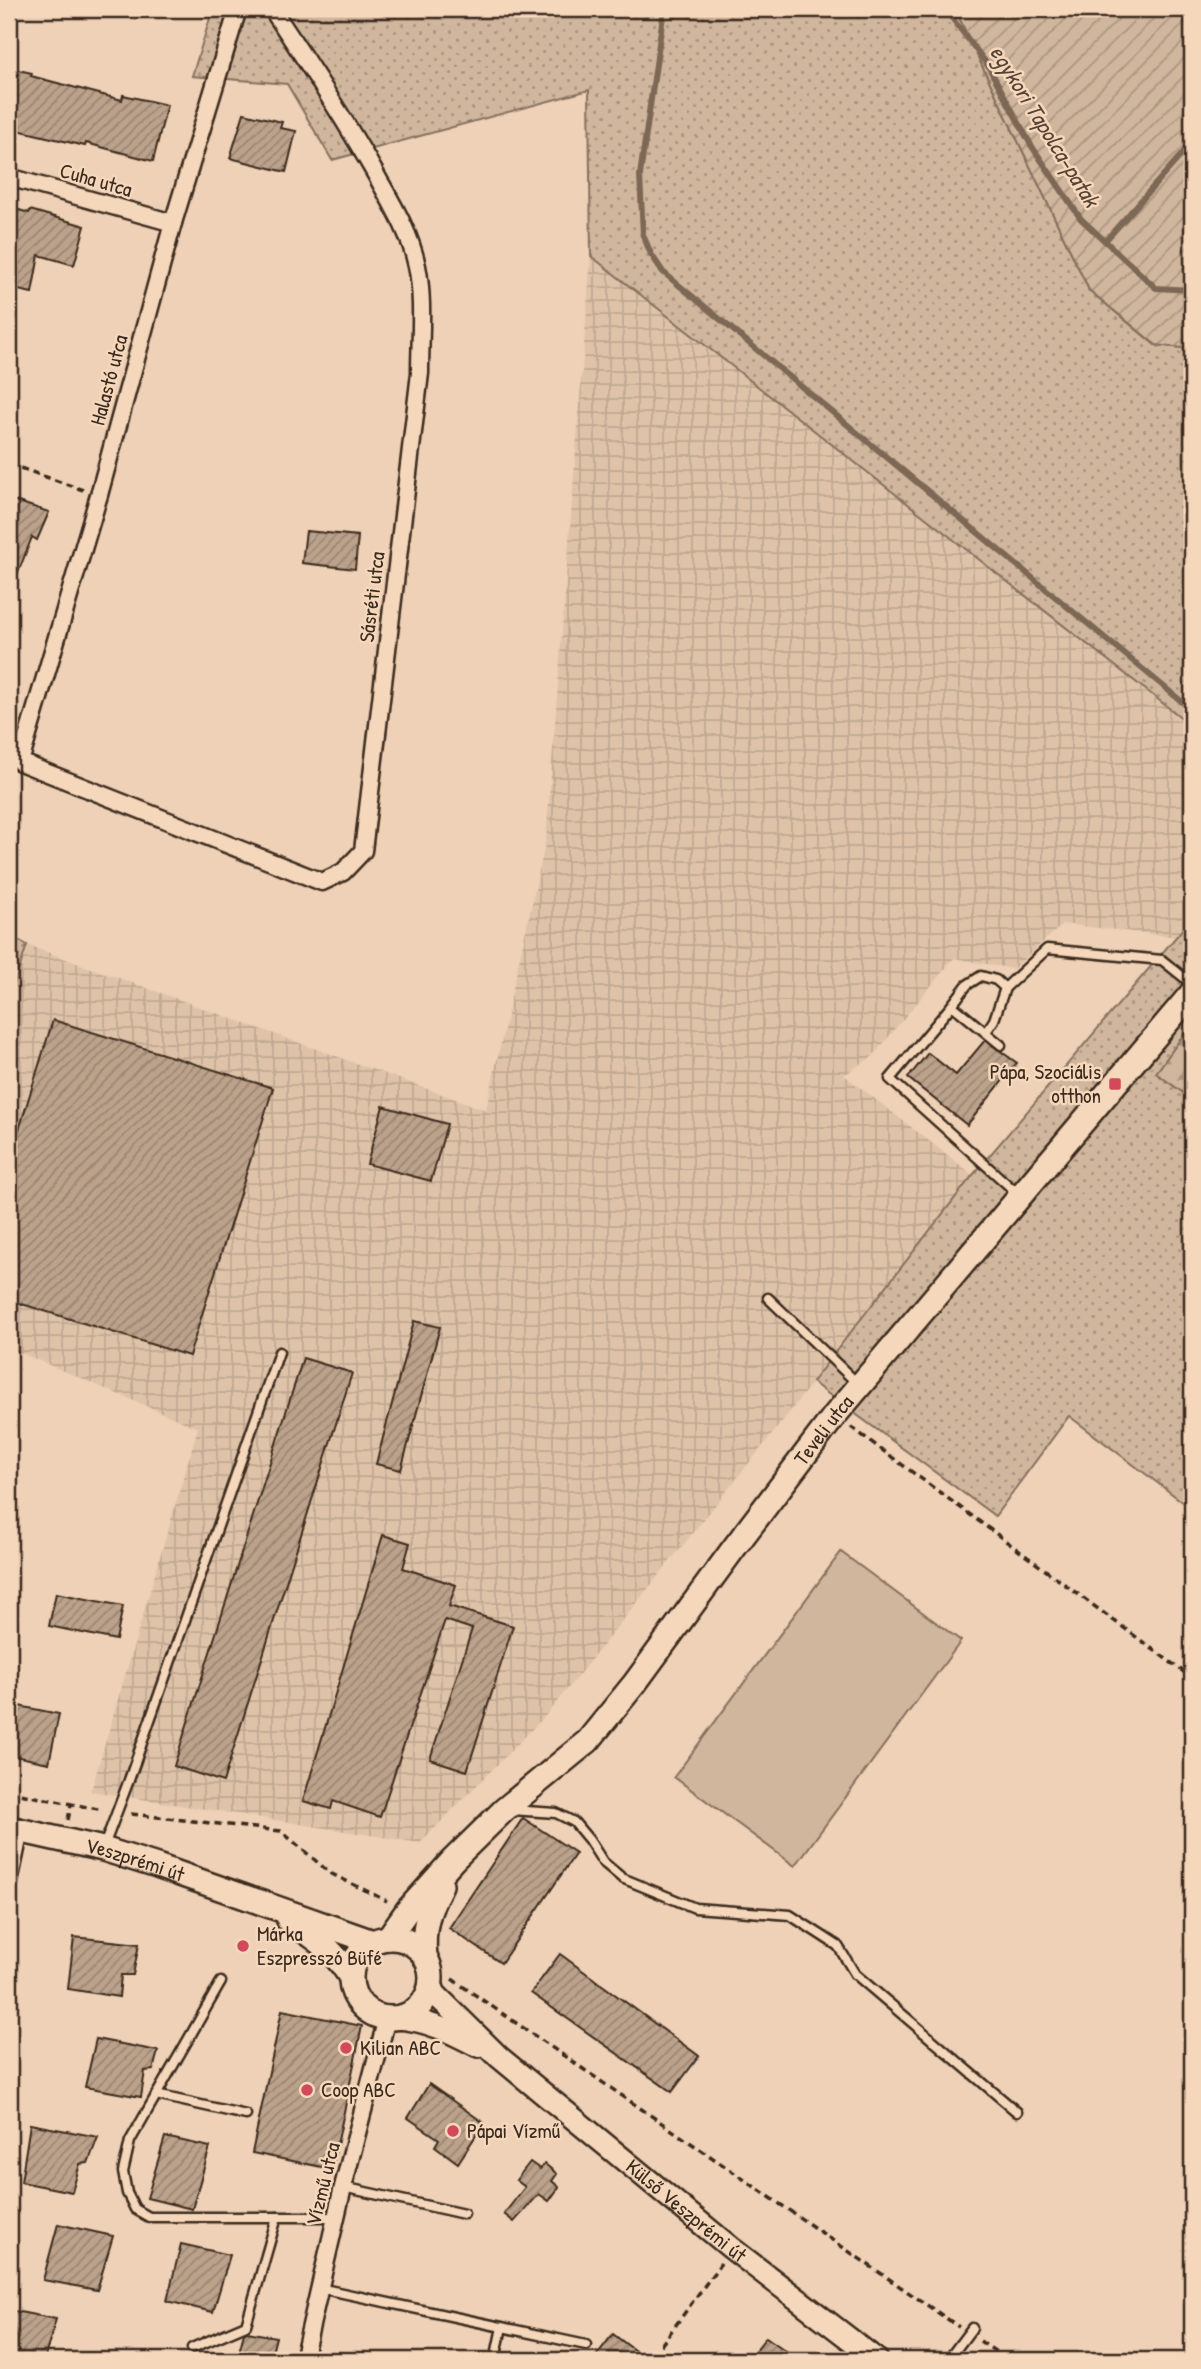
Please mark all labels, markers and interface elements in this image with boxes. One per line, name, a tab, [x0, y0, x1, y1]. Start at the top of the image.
water label: egykori Tapolca-patak	[982, 39, 1109, 215]
street label: Cuha utca	[57, 155, 136, 204]
street label: Halastó utca	[83, 331, 134, 428]
street label: Sásréti utca	[352, 550, 391, 644]
place label: Pápa, Szociális otthon	[990, 1057, 1101, 1110]
marker: Pápa, Szociális otthon	[1107, 1076, 1123, 1092]
street label: Teveli utca	[787, 1388, 860, 1471]
street label: Veszprémi út	[83, 1831, 189, 1889]
place label: Márka Eszpresszó Büfé	[257, 1919, 382, 1972]
marker: Márka Eszpresszó Büfé	[235, 1938, 251, 1954]
place label: Kilian ABC	[360, 2033, 441, 2062]
marker: Kilian ABC	[338, 2040, 354, 2056]
place label: Coop ABC	[321, 2075, 396, 2104]
marker: Coop ABC	[299, 2082, 315, 2098]
place label: Pápai Vízmű	[467, 2116, 561, 2145]
marker: Pápai Vízmű	[445, 2123, 461, 2139]
street label: Vízmű utca	[298, 2139, 347, 2229]
street label: Külső Veszprémi út	[620, 2152, 753, 2269]

